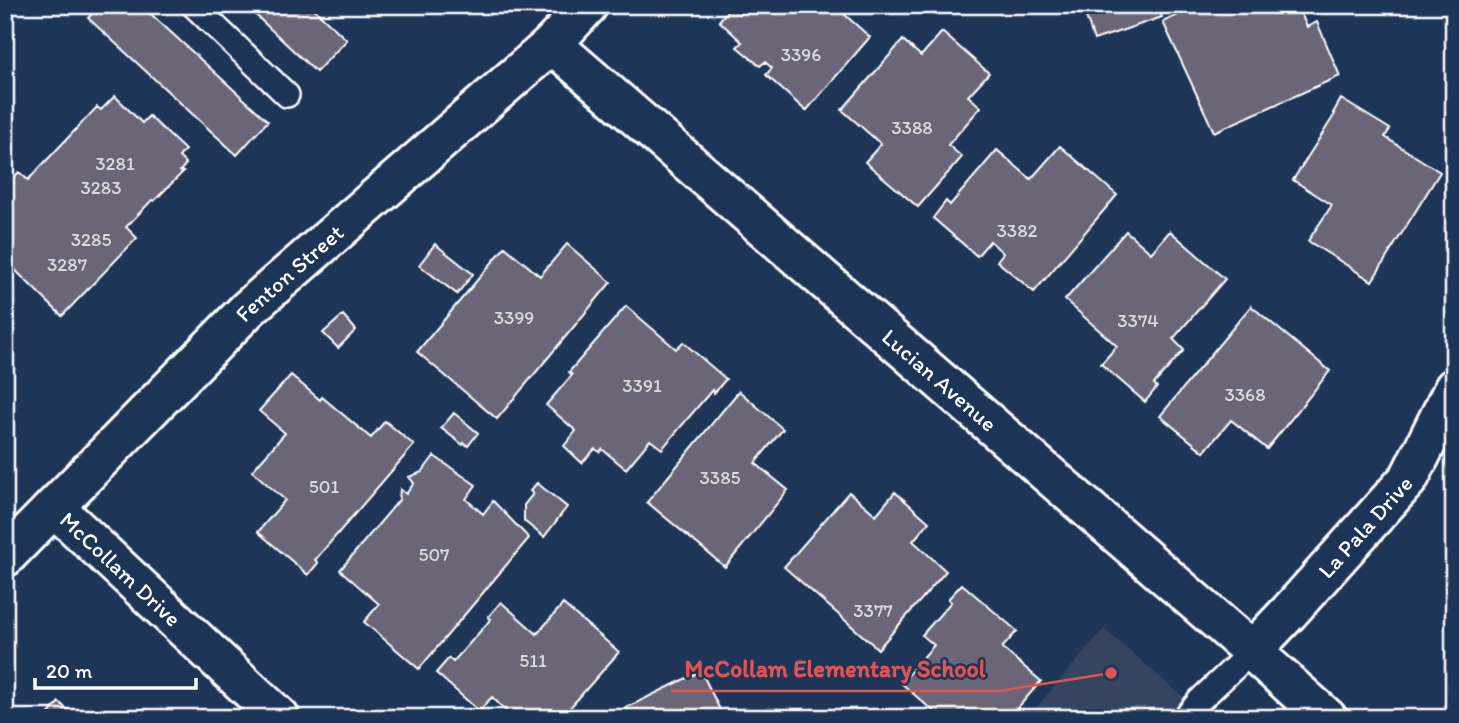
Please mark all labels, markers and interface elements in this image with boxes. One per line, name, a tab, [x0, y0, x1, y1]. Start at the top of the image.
house number: 3396	[781, 43, 821, 66]
house number: 3388	[891, 116, 933, 139]
house number: 3281	[95, 152, 135, 175]
house number: 3283	[80, 176, 122, 199]
street label: Fenton Street	[229, 218, 349, 328]
house number: 3382	[996, 219, 1038, 242]
house number: 3285	[71, 228, 111, 251]
house number: 3287	[47, 253, 87, 276]
house number: 3399	[494, 306, 534, 329]
house number: 3374	[1117, 309, 1159, 332]
street label: Lucian Avenue	[876, 323, 1003, 438]
house number: 3391	[622, 374, 662, 397]
house number: 3368	[1224, 383, 1266, 406]
house number: 3385	[699, 466, 741, 489]
street label: La Pala Drive	[1312, 470, 1418, 584]
house number: 501	[309, 475, 339, 498]
street label: McCollam Drive	[54, 506, 187, 632]
house number: 507	[418, 543, 450, 566]
house number: 3377	[853, 599, 893, 622]
scale bar	[35, 646, 196, 690]
callout: McCollam Elementary School	[671, 646, 999, 691]
house number: 511	[519, 649, 547, 672]
text: McCollam Elementary School	[684, 654, 986, 684]
text: 20 m	[46, 658, 93, 683]

